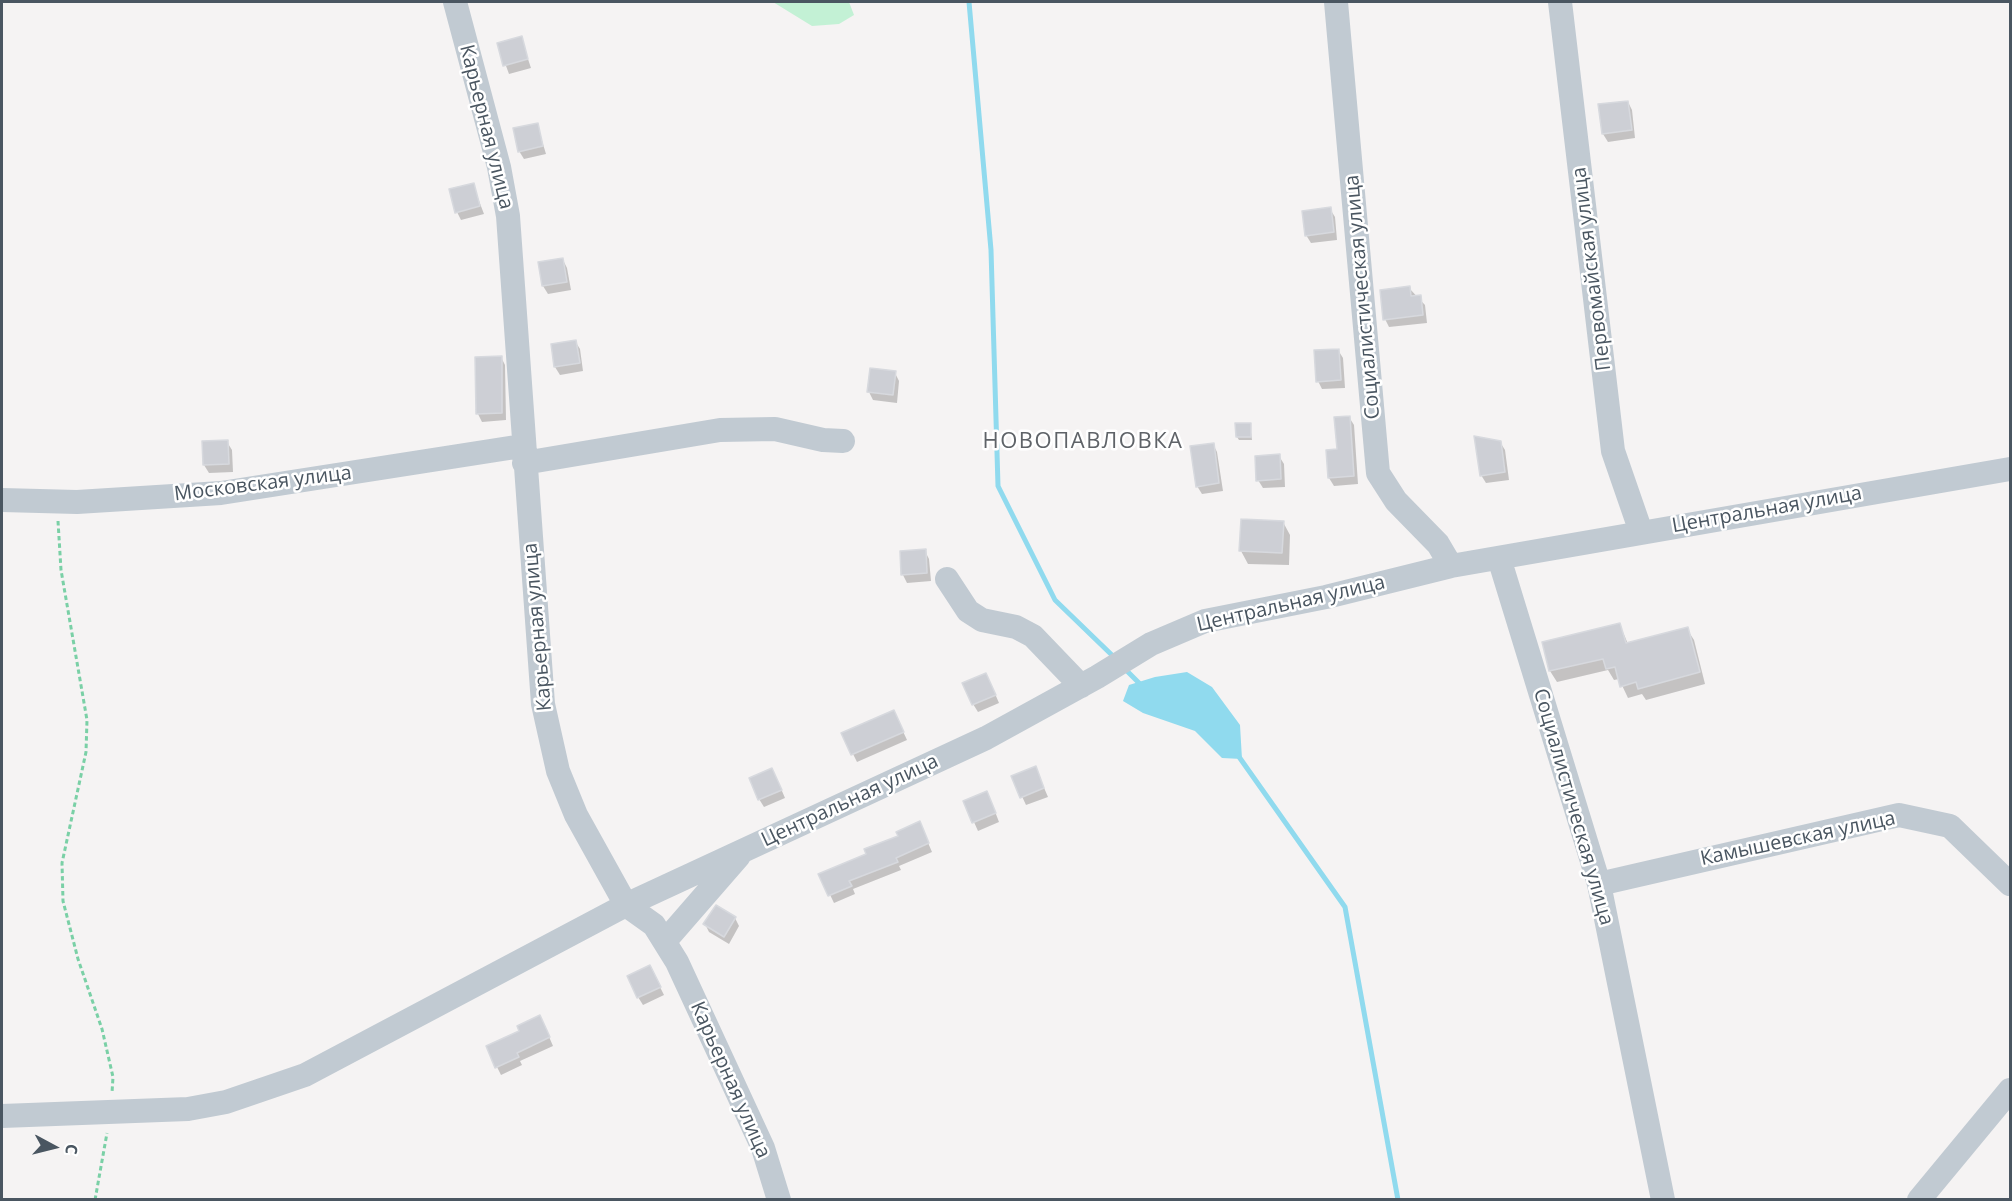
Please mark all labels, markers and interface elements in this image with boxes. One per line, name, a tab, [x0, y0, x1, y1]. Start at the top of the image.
street label: Карьерная улица	[454, 42, 518, 212]
street label: Первомайская улица	[1568, 166, 1616, 372]
street label: Социалистическая улица	[1340, 174, 1386, 420]
district label: НОВОПАВЛОВКА	[983, 429, 1183, 455]
street label: Московская улица	[173, 461, 353, 507]
street label: Центральная улица	[1670, 481, 1864, 539]
street label: Карьерная улица	[519, 542, 557, 712]
street label: Центральная улица	[1195, 571, 1387, 637]
street label: Социалистическая улица	[1528, 686, 1618, 928]
street label: Центральная улица	[758, 749, 942, 853]
street label: Камышевская улица	[1698, 807, 1898, 871]
street label: Карьерная улица	[685, 998, 775, 1162]
north arrow	[24, 1117, 84, 1177]
text: С	[60, 1143, 83, 1156]

